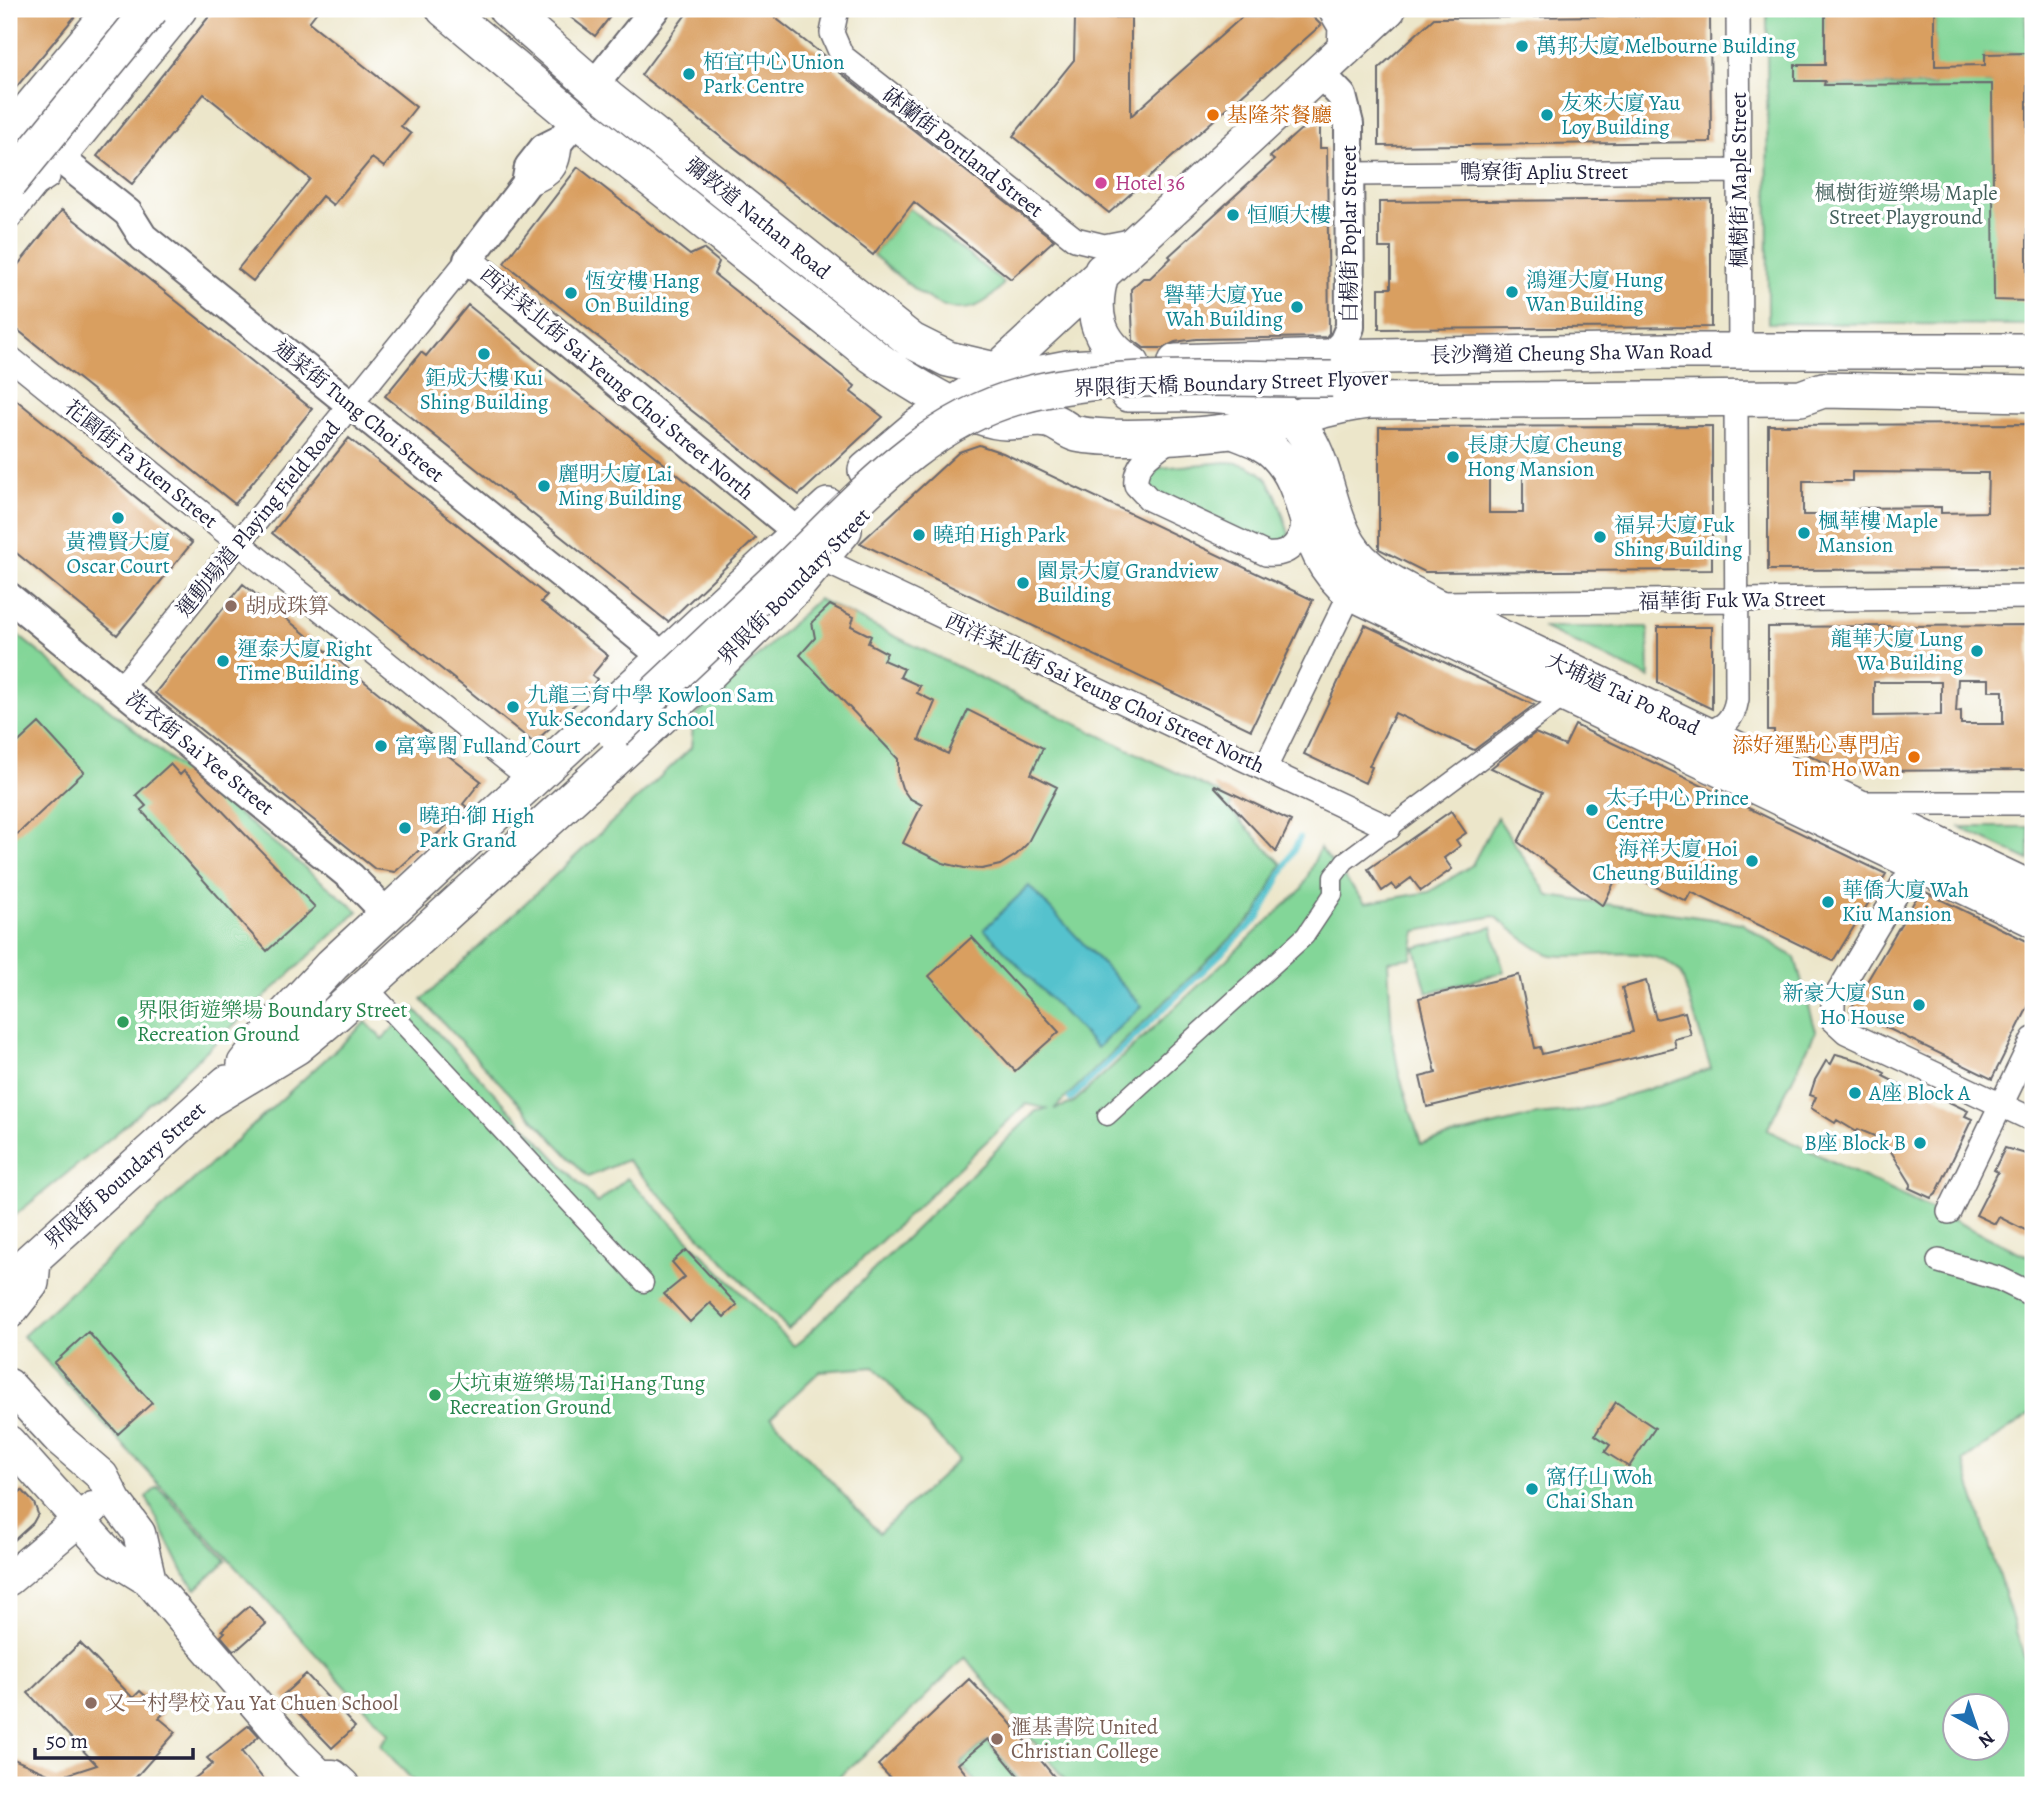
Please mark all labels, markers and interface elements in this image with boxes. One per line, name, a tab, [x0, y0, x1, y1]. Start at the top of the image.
place label: 萬邦大廈 Melbourne Building	[1536, 32, 1796, 60]
marker: 萬邦大廈 Melbourne Building	[1514, 38, 1530, 54]
place label: 栢宜中心 Union Park Centre	[703, 48, 844, 100]
marker: 栢宜中心 Union Park Centre	[681, 66, 697, 82]
street label: 砵蘭街 Portland Street	[877, 80, 1049, 224]
place label: 友來大廈 Yau Loy Building	[1561, 89, 1681, 141]
street label: 楓樹街 Maple Street	[1725, 92, 1753, 268]
place label: 基隆茶餐廳	[1227, 101, 1332, 129]
marker: 基隆茶餐廳	[1205, 107, 1221, 123]
marker: 友來大廈 Yau Loy Building	[1539, 107, 1555, 123]
street label: 白楊街 Poplar Street	[1335, 145, 1363, 323]
street label: 彌敦道 Nathan Road	[680, 151, 837, 286]
street label: 鴨寮街 Apliu Street	[1460, 158, 1628, 186]
place label: Hotel 36	[1115, 169, 1185, 197]
marker: Hotel 36	[1093, 175, 1109, 191]
park label: 楓樹街遊樂場 Maple Street Playground	[1814, 179, 1998, 231]
place label: 恒順大樓	[1247, 201, 1331, 229]
marker: 恒順大樓	[1225, 207, 1241, 223]
street label: 西洋菜北街 Sai Yeung Choi Street North	[474, 260, 760, 506]
place label: 鴻運大廈 Hung Wan Building	[1525, 266, 1664, 318]
place label: 恆安樓 Hang On Building	[585, 267, 700, 319]
place label: 譽華大廈 Yue Wah Building	[1163, 281, 1283, 333]
marker: 鴻運大廈 Hung Wan Building	[1504, 284, 1520, 300]
marker: 恆安樓 Hang On Building	[563, 285, 579, 301]
marker: 譽華大廈 Yue Wah Building	[1289, 299, 1305, 315]
street label: 通菜街 Tung Choi Street	[268, 333, 450, 489]
street label: 長沙灣道 Cheung Sha Wan Road	[1429, 337, 1713, 369]
marker: 鉅成大樓 Kui Shing Building	[476, 346, 492, 362]
place label: 鉅成大樓 Kui Shing Building	[420, 364, 549, 416]
street label: 界限街天橋 Boundary Street Flyover	[1073, 364, 1389, 402]
street label: 花園街 Fa Yuen Street	[58, 393, 224, 535]
street label: 運動場道 Playing Field Road	[170, 414, 347, 623]
place label: 長康大廈 Cheung Hong Mansion	[1467, 431, 1623, 483]
marker: 長康大廈 Cheung Hong Mansion	[1445, 449, 1461, 465]
place label: 麗明大廈 Lai Ming Building	[558, 460, 682, 512]
marker: 麗明大廈 Lai Ming Building	[536, 478, 552, 494]
street label: 界限街 Boundary Street	[712, 502, 876, 670]
place label: 楓華樓 Maple Mansion	[1818, 507, 1938, 559]
marker: 黃禮賢大廈 Oscar Court	[110, 510, 126, 526]
place label: 福昇大廈 Fuk Shing Building	[1614, 511, 1743, 563]
place label: 曉珀 High Park	[933, 521, 1067, 549]
marker: 楓華樓 Maple Mansion	[1796, 525, 1812, 541]
marker: 曉珀 High Park	[911, 527, 927, 543]
place label: 黃禮賢大廈 Oscar Court	[66, 528, 171, 580]
marker: 福昇大廈 Fuk Shing Building	[1592, 529, 1608, 545]
place label: 園景大廈 Grandview Building	[1037, 557, 1219, 609]
marker: 園景大廈 Grandview Building	[1015, 575, 1031, 591]
street label: 福華街 Fuk Wa Street	[1638, 584, 1826, 616]
place label: 胡成珠算	[245, 592, 329, 620]
marker: 胡成珠算	[223, 598, 239, 614]
street label: 西洋菜北街 Sai Yeung Choi Street North	[941, 607, 1269, 779]
place label: 龍華大廈 Lung Wa Building	[1831, 625, 1963, 677]
place label: 運泰大廈 Right Time Building	[237, 635, 372, 687]
marker: 龍華大廈 Lung Wa Building	[1969, 643, 1985, 659]
street label: 大埔道 Tai Po Road	[1542, 646, 1705, 742]
marker: 運泰大廈 Right Time Building	[215, 653, 231, 669]
place label: 九龍三育中學 Kowloon Sam Yuk Secondary School	[526, 681, 774, 733]
street label: 洗衣街 Sai Yee Street	[120, 685, 280, 821]
marker: 九龍三育中學 Kowloon Sam Yuk Secondary School	[505, 699, 521, 715]
place label: 添好運點心專門店 Tim Ho Wan	[1732, 731, 1900, 783]
place label: 富寧閣 Fulland Court	[395, 732, 581, 760]
marker: 富寧閣 Fulland Court	[373, 738, 389, 754]
marker: 添好運點心專門店 Tim Ho Wan	[1906, 749, 1922, 765]
place label: 太子中心 Prince Centre	[1606, 784, 1749, 836]
place label: 曉珀·御 High Park Grand	[419, 802, 534, 854]
marker: 太子中心 Prince Centre	[1584, 802, 1600, 818]
marker: 曉珀·御 High Park Grand	[397, 820, 413, 836]
place label: 海祥大廈 Hoi Cheung Building	[1593, 835, 1738, 887]
marker: 海祥大廈 Hoi Cheung Building	[1744, 853, 1760, 869]
place label: 華僑大廈 Wah Kiu Mansion	[1842, 876, 1969, 928]
marker: 華僑大廈 Wah Kiu Mansion	[1820, 894, 1836, 910]
place label: 新豪大廈 Sun Ho House	[1783, 979, 1905, 1031]
place label: 界限街遊樂場 Boundary Street Recreation Ground	[137, 996, 407, 1048]
marker: 新豪大廈 Sun Ho House	[1911, 997, 1927, 1013]
marker: 界限街遊樂場 Boundary Street Recreation Ground	[115, 1014, 131, 1030]
place label: A座 Block A	[1868, 1079, 1971, 1107]
marker: A座 Block A	[1847, 1085, 1863, 1101]
street label: 界限街 Boundary Street	[39, 1095, 211, 1255]
place label: B座 Block B	[1804, 1129, 1906, 1157]
marker: B座 Block B	[1912, 1135, 1928, 1151]
place label: 大坑東遊樂場 Tai Hang Tung Recreation Ground	[449, 1369, 706, 1421]
marker: 大坑東遊樂場 Tai Hang Tung Recreation Ground	[427, 1387, 443, 1403]
place label: 窩仔山 Woh Chai Shan	[1546, 1463, 1653, 1515]
marker: 窩仔山 Woh Chai Shan	[1524, 1481, 1540, 1497]
place label: 又一村學校 Yau Yat Chuen School	[105, 1689, 398, 1717]
north arrow	[1940, 1692, 2010, 1762]
marker: 又一村學校 Yau Yat Chuen School	[83, 1695, 99, 1711]
place label: 滙基書院 United Christian College	[1011, 1713, 1159, 1765]
scale bar	[35, 1717, 192, 1761]
text: N	[1973, 1725, 2000, 1754]
text: 50 m	[46, 1727, 88, 1755]
marker: 滙基書院 United Christian College	[989, 1731, 1005, 1747]

